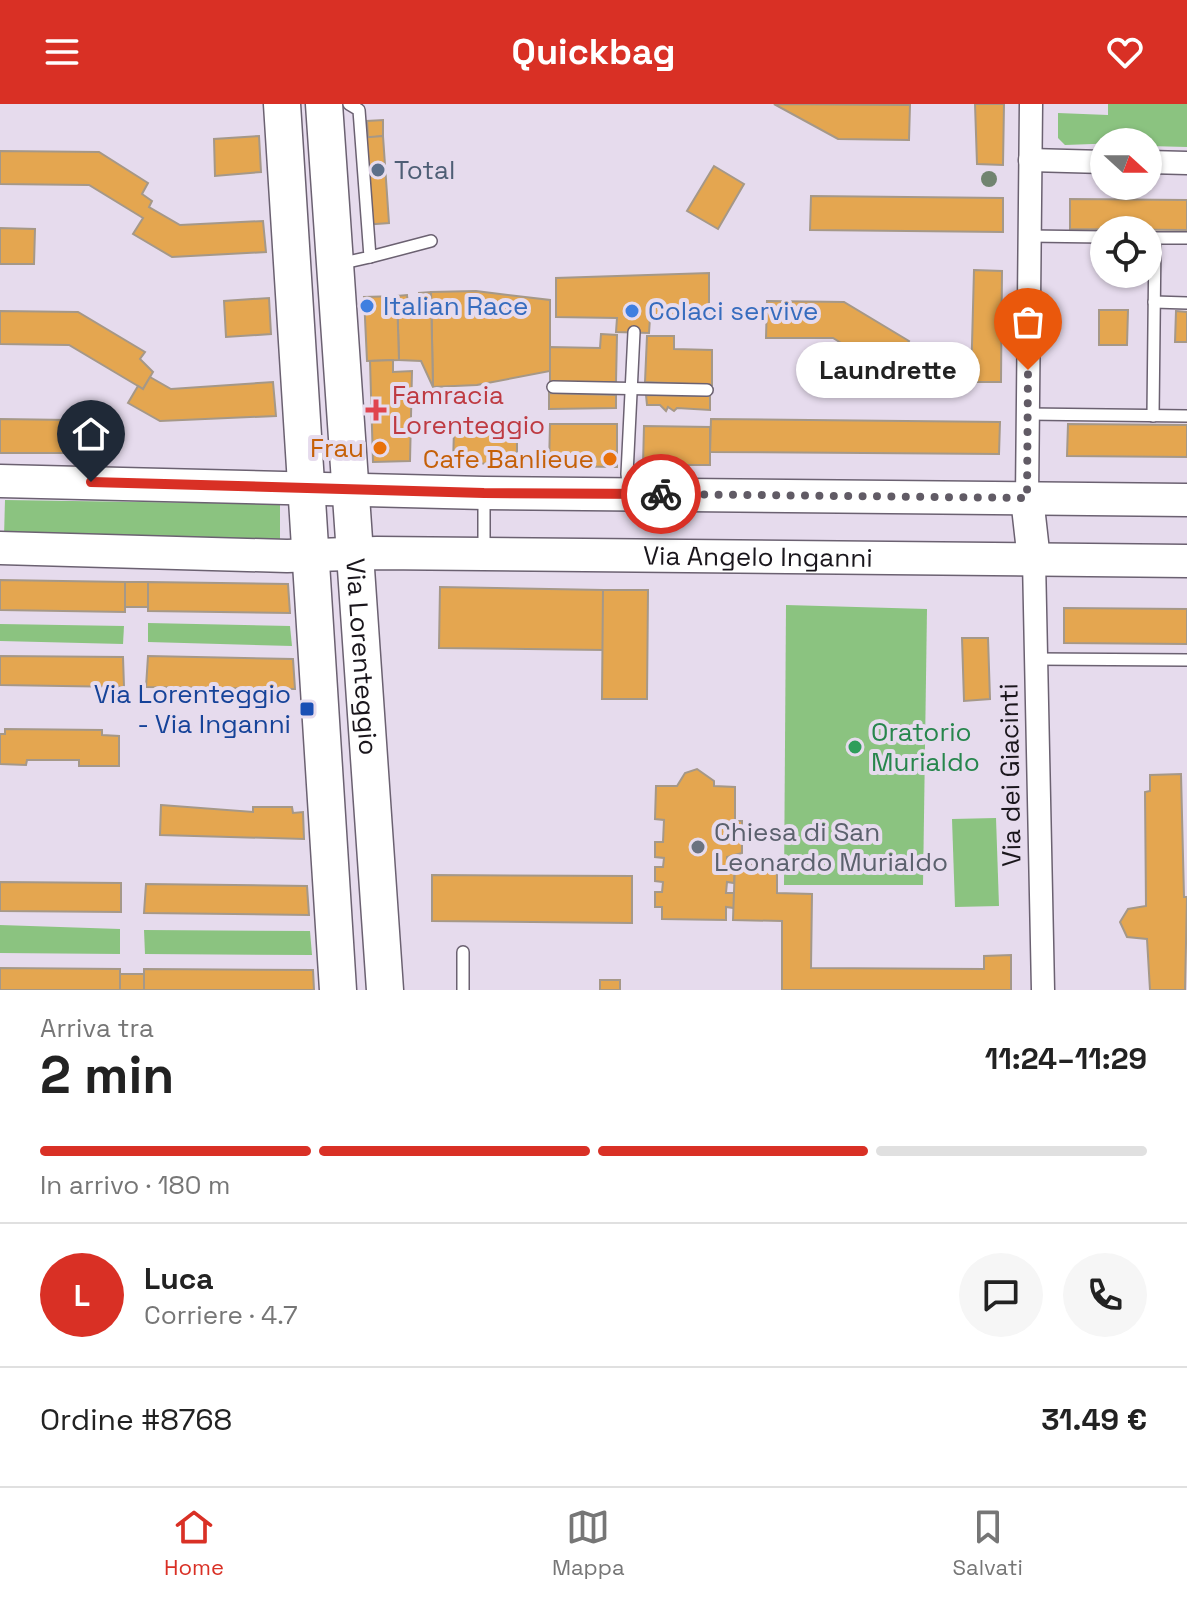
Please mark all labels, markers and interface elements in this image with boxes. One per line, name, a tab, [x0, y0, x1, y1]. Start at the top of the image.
text: Quickbag	[512, 29, 675, 75]
icon: menu	[40, 30, 84, 74]
icon: heart	[1103, 30, 1147, 74]
north arrow	[1090, 128, 1162, 200]
map controls	[1090, 128, 1162, 288]
place label: Total	[394, 153, 455, 187]
marker: Total	[369, 161, 387, 179]
button: locate	[1090, 216, 1162, 288]
pin	[994, 288, 1062, 370]
place label: Italian Race	[383, 289, 528, 323]
place label: Colaci servive	[648, 294, 818, 328]
marker: Italian Race	[358, 297, 376, 315]
icon: bag	[1006, 300, 1050, 344]
marker: Colaci servive	[623, 302, 641, 320]
callout: Laundrette	[796, 342, 980, 398]
text: Laundrette	[819, 353, 957, 387]
place label: Famracia Lorenteggio	[392, 378, 545, 442]
pin	[57, 400, 125, 482]
marker: Famracia Lorenteggio	[367, 401, 385, 419]
icon: home	[69, 412, 113, 456]
place label: Frau	[310, 431, 364, 465]
marker: Frau	[371, 439, 389, 457]
place label: Cafe Banlieue	[423, 442, 594, 476]
marker: Cafe Banlieue	[601, 450, 619, 468]
courier	[621, 454, 701, 534]
icon: bike	[639, 472, 683, 516]
street label: Via Angelo Inganni	[643, 539, 873, 575]
street label: Via Lorenteggio	[338, 557, 386, 756]
place label: Via Lorenteggio - Via Inganni	[94, 677, 291, 741]
street label: Via dei Giacinti	[991, 683, 1029, 867]
marker: Via Lorenteggio - Via Inganni	[298, 700, 316, 718]
place label: Oratorio Murialdo	[871, 715, 980, 779]
marker: Oratorio Murialdo	[846, 738, 864, 756]
place label: Chiesa di San Leonardo Murialdo	[714, 815, 948, 879]
marker: Chiesa di San Leonardo Murialdo	[689, 838, 707, 856]
text: Arriva tra	[40, 1011, 154, 1045]
text: 11:24–11:29	[985, 1039, 1147, 1078]
text: 2 min	[40, 1042, 174, 1108]
text: In arrivo · 180 m	[40, 1168, 230, 1202]
button: chat	[959, 1253, 1043, 1337]
button: phone	[1063, 1253, 1147, 1337]
text: Luca	[144, 1259, 214, 1298]
text: L	[74, 1276, 90, 1315]
text: Corriere · 4.7	[144, 1298, 298, 1332]
text: Ordine #8768	[40, 1400, 232, 1439]
text: 31.49 €	[1041, 1400, 1147, 1439]
tab: Home	[164, 1505, 224, 1581]
tab: Mappa	[552, 1505, 625, 1581]
tab: Salvati	[953, 1505, 1023, 1581]

